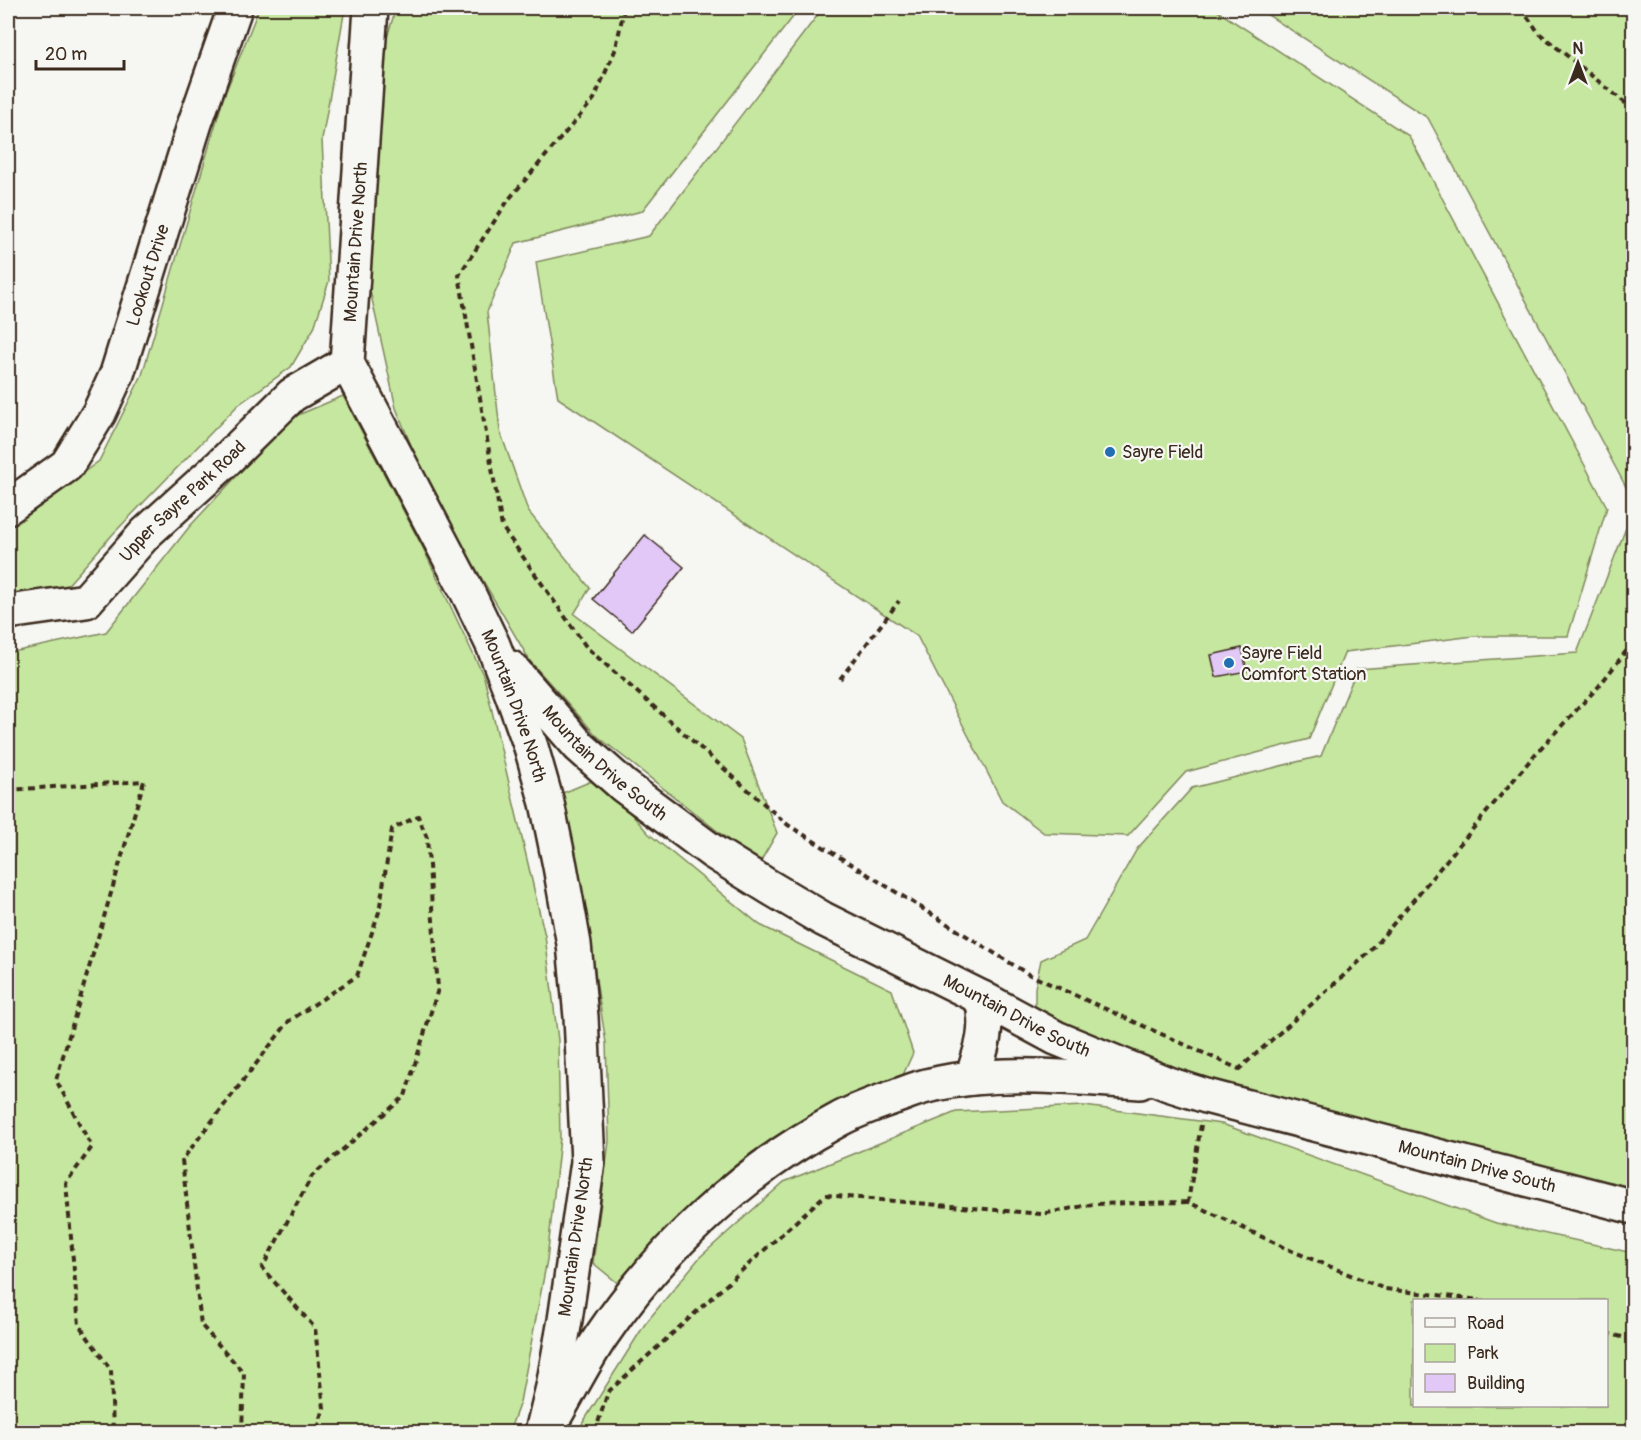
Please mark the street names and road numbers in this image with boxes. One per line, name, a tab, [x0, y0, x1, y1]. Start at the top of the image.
street label: Mountain Drive North	[339, 161, 373, 323]
street label: Lookout Drive	[121, 221, 174, 329]
street label: Upper Sayre Park Road	[114, 435, 251, 567]
street label: Mountain Drive North	[476, 626, 552, 785]
street label: Mountain Drive South	[537, 700, 672, 826]
street label: Mountain Drive South	[939, 969, 1094, 1062]
street label: Mountain Drive South	[1396, 1135, 1558, 1198]
street label: Mountain Drive North	[553, 1156, 599, 1318]

